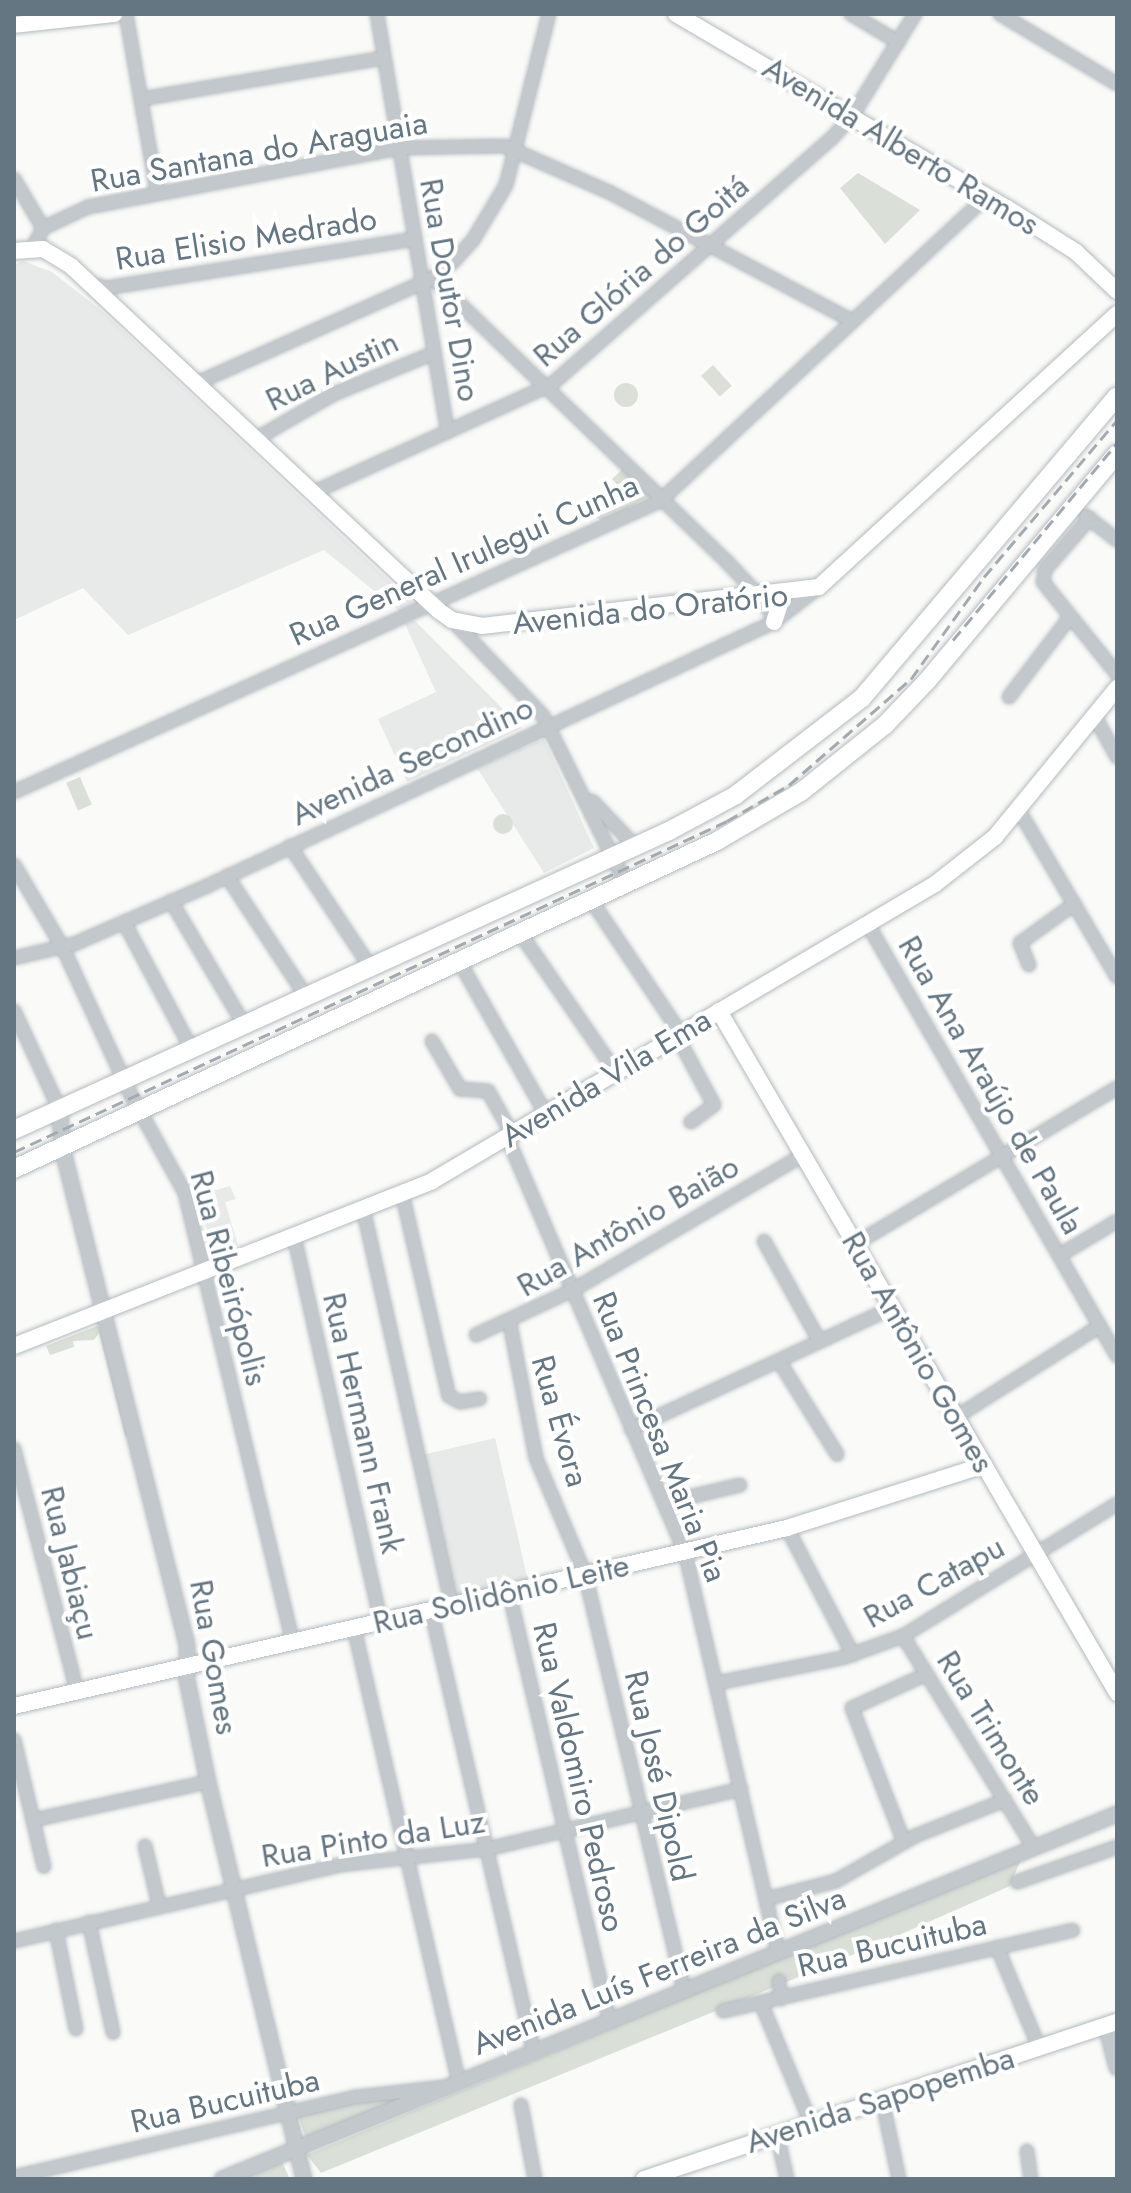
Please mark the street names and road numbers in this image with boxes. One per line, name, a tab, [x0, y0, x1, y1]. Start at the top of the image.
street label: Avenida Alberto Ramos	[756, 48, 1046, 244]
street label: Rua Santana do Araguaia	[88, 103, 430, 201]
street label: Rua Glória do Goitá	[525, 167, 757, 375]
street label: Rua Doutor Dino	[411, 175, 489, 405]
street label: Rua Elisio Medrado	[113, 199, 379, 279]
street label: Rua Austin	[259, 322, 405, 420]
street label: Rua General Irulegui Cunha	[284, 466, 644, 654]
street label: Avenida do Oratório	[510, 575, 790, 643]
street label: Avenida Secondino	[285, 688, 539, 834]
street label: Rua Ana Araújo de Paula	[890, 929, 1092, 1241]
street label: Avenida Vila Ema	[494, 1000, 718, 1156]
street label: Rua Antônio Baião	[510, 1147, 746, 1305]
street label: Rua Ribeirópolis	[182, 1166, 276, 1390]
street label: Rua Antônio Gomes	[833, 1225, 1003, 1479]
street label: Rua Princesa Maria Pia	[584, 1286, 736, 1588]
street label: Rua Hermann Frank	[314, 1289, 412, 1557]
street label: Rua Évora	[523, 1351, 597, 1491]
street label: Rua Jabiaçu	[32, 1482, 108, 1644]
street label: Rua Catapu	[857, 1528, 1011, 1636]
street label: Rua Solidônio Leite	[369, 1546, 633, 1642]
street label: Rua Gomes	[182, 1577, 246, 1737]
street label: Rua Valdomiro Pedroso	[525, 1618, 633, 1936]
street label: Rua Trimonte	[928, 1644, 1054, 1812]
street label: Rua José Dipold	[616, 1667, 702, 1885]
street label: Rua Pinto da Luz	[259, 1802, 487, 1876]
street label: Avenida Luís Ferreira da Silva	[467, 1878, 851, 2064]
street label: Rua Bucuituba	[794, 1905, 990, 1985]
street label: Avenida Sapopemba	[741, 2038, 1019, 2162]
street label: Rua Bucuituba	[127, 2061, 323, 2141]

